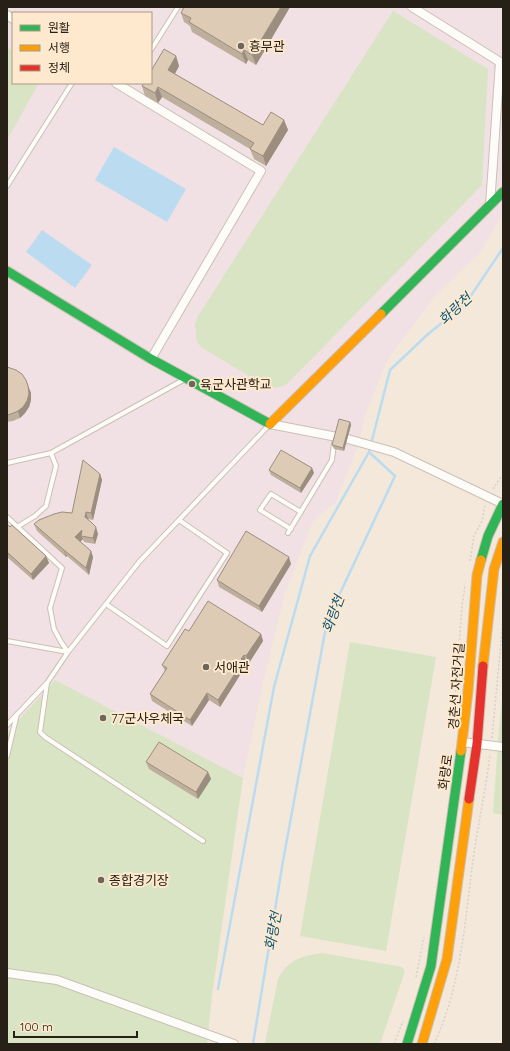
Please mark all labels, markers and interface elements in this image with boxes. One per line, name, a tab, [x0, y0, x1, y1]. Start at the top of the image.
legend	[12, 12, 152, 84]
text: 원활	[48, 20, 70, 35]
place label: 흉무관	[249, 38, 285, 54]
text: 서행	[48, 40, 70, 55]
marker: 흉무관	[236, 41, 246, 51]
text: 정체	[48, 60, 70, 75]
water label: 화랑천	[435, 288, 476, 329]
place label: 육군사관학교	[200, 376, 272, 392]
marker: 육군사관학교	[187, 379, 197, 389]
water label: 화랑천	[318, 592, 348, 635]
street label: 경춘선 자전거길	[445, 642, 467, 730]
place label: 서애관	[214, 659, 250, 675]
marker: 서애관	[201, 662, 211, 672]
place label: 77군사우체국	[111, 710, 184, 726]
marker: 77군사우체국	[98, 713, 108, 723]
street label: 화랑로	[435, 753, 455, 791]
place label: 종합경기장	[109, 872, 169, 888]
marker: 종합경기장	[96, 875, 106, 885]
water label: 화랑천	[261, 909, 285, 952]
scale bar	[14, 1013, 137, 1039]
text: 100 m	[20, 1019, 53, 1034]

